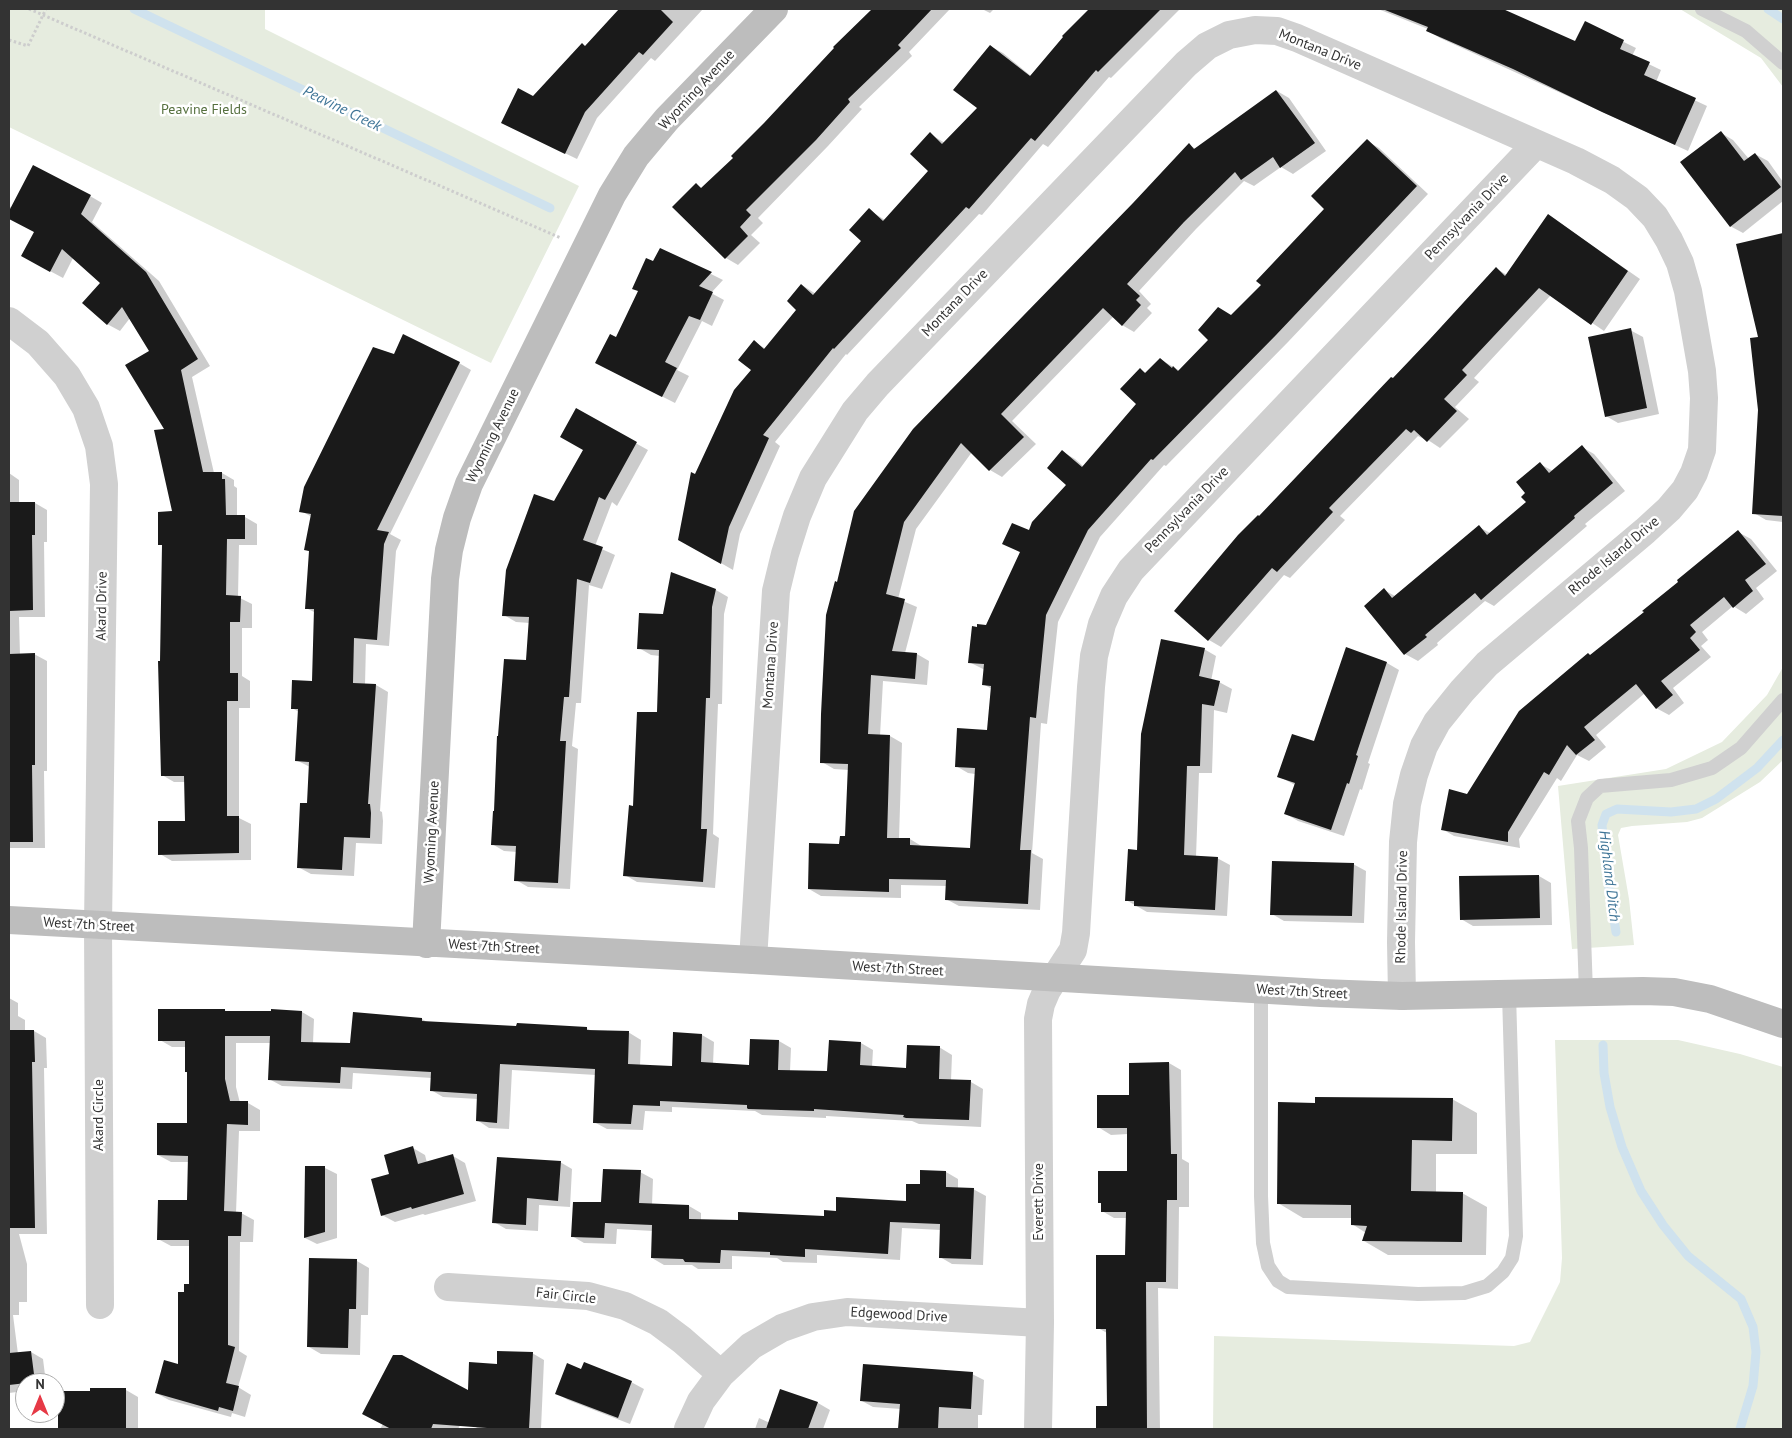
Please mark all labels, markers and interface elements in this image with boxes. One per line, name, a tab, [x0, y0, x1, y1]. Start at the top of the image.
street label: Montana Drive	[1276, 26, 1364, 74]
street label: Wyoming Avenue	[656, 47, 738, 133]
water label: Peavine Creek	[300, 82, 384, 136]
park label: Peavine Fields	[161, 102, 247, 118]
street label: Pennsylvania Drive	[1422, 170, 1512, 264]
street label: Montana Drive	[919, 266, 991, 340]
street label: Wyoming Avenue	[463, 386, 523, 486]
street label: Pennsylvania Drive	[1142, 463, 1232, 557]
street label: Rhode Island Drive	[1565, 513, 1663, 599]
street label: Akard Drive	[93, 571, 111, 641]
street label: Montana Drive	[760, 621, 782, 709]
street label: Wyoming Avenue	[421, 780, 443, 884]
water label: Highland Ditch	[1594, 829, 1624, 923]
street label: Rhode Island Drive	[1393, 850, 1411, 964]
street label: West 7th Street	[43, 914, 135, 936]
street label: West 7th Street	[448, 936, 540, 958]
street label: West 7th Street	[852, 958, 944, 980]
street label: West 7th Street	[1256, 981, 1348, 1003]
street label: Akard Circle	[91, 1079, 107, 1151]
street label: Everett Drive	[1031, 1163, 1047, 1241]
street label: Fair Circle	[535, 1284, 597, 1308]
street label: Edgewood Drive	[850, 1304, 948, 1326]
north arrow	[15, 1373, 65, 1423]
text: N	[35, 1375, 45, 1393]

